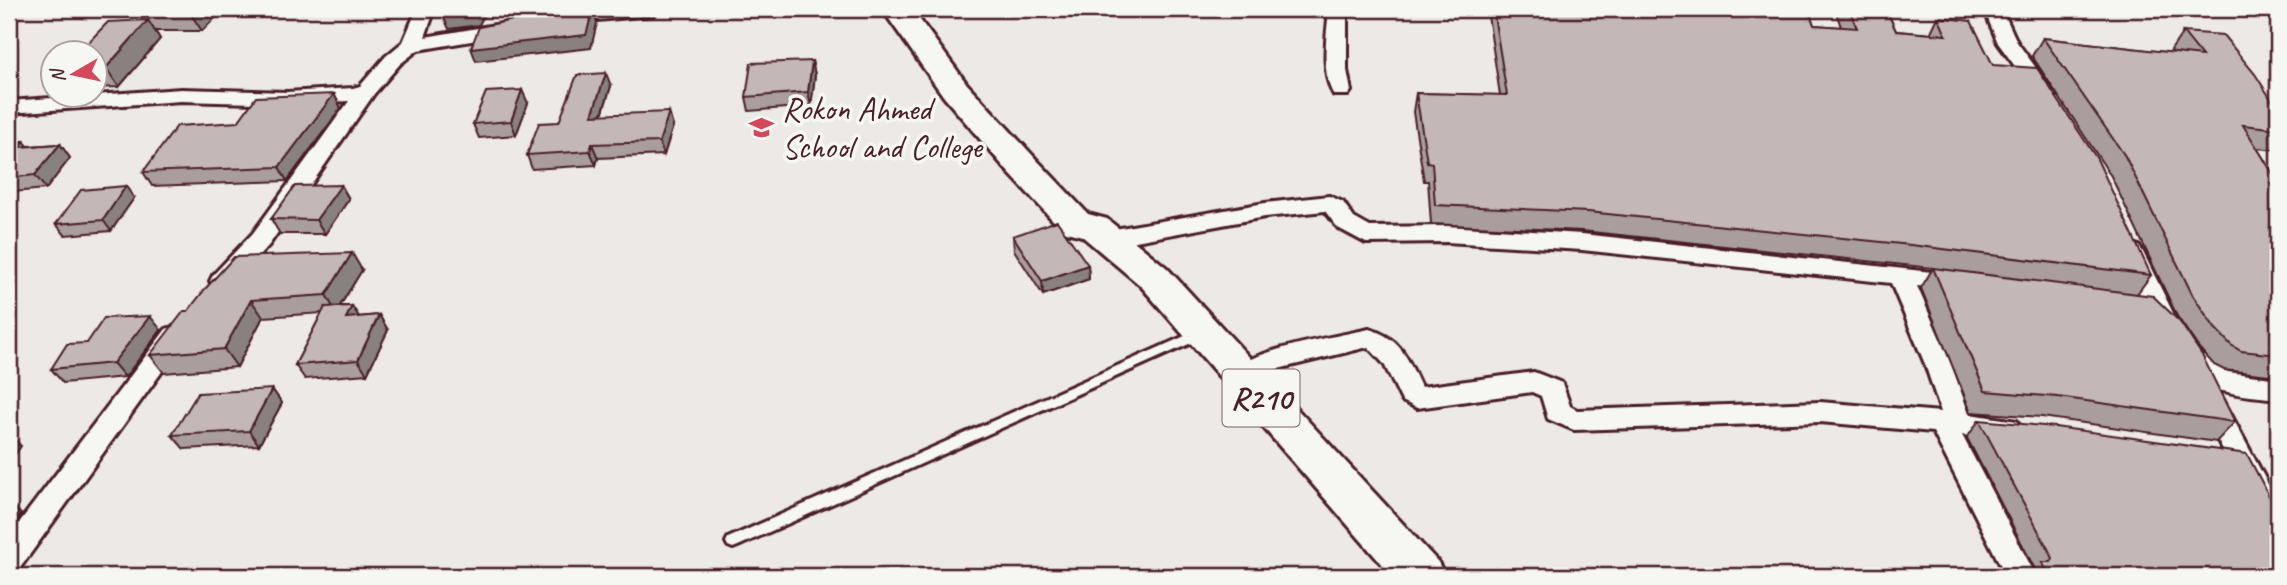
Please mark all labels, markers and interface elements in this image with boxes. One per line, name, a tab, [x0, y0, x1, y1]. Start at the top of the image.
north arrow	[38, 38, 108, 108]
text: N	[45, 66, 71, 84]
place label: Rokon Ahmed School and College	[782, 88, 984, 168]
school or university icon: Rokon Ahmed School and College	[748, 114, 776, 142]
road number: R210	[1222, 370, 1300, 426]

